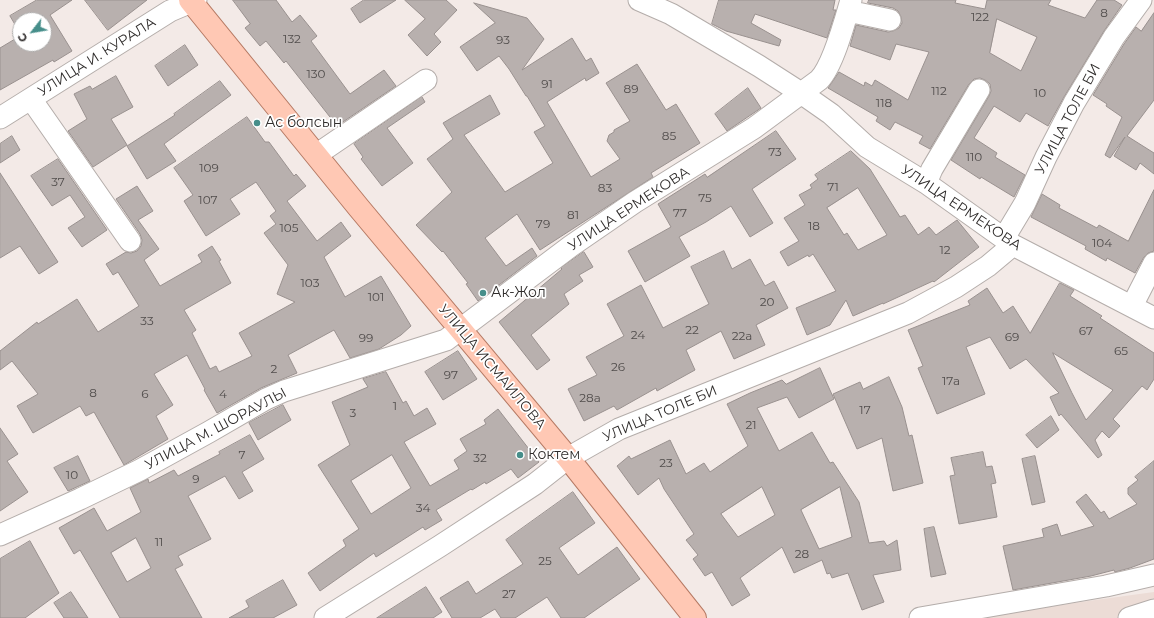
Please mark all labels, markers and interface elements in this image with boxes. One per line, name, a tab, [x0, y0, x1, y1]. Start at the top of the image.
house number: 8	[1100, 6, 1108, 20]
house number: 122	[971, 10, 989, 24]
north arrow	[12, 12, 52, 52]
street label: УЛИЦА И. КУРАЛА	[35, 14, 159, 100]
text: С	[15, 31, 31, 45]
house number: 132	[283, 32, 301, 46]
house number: 93	[496, 33, 510, 47]
street label: УЛИЦА ТОЛЕ БИ	[1032, 61, 1104, 177]
house number: 130	[306, 67, 326, 81]
house number: 91	[541, 77, 553, 91]
house number: 89	[624, 82, 638, 96]
house number: 112	[931, 84, 947, 98]
house number: 10	[1034, 86, 1046, 100]
house number: 118	[876, 96, 892, 110]
place label: Ас болсын	[265, 115, 342, 131]
marker: Ас болсын	[252, 118, 262, 128]
house number: 85	[662, 129, 676, 143]
house number: 73	[768, 145, 782, 159]
house number: 110	[966, 150, 982, 164]
house number: 109	[199, 161, 219, 175]
street label: УЛИЦА ЕРМЕКОВА	[898, 162, 1024, 254]
street label: УЛИЦА ЕРМЕКОВА	[565, 163, 693, 255]
house number: 37	[51, 175, 65, 189]
house number: 71	[827, 180, 839, 194]
house number: 83	[598, 181, 612, 195]
house number: 75	[698, 191, 712, 205]
house number: 107	[198, 193, 218, 207]
house number: 77	[673, 206, 687, 220]
house number: 81	[567, 208, 579, 222]
house number: 79	[536, 217, 550, 231]
house number: 18	[808, 219, 820, 233]
house number: 105	[279, 221, 299, 235]
house number: 104	[1092, 236, 1112, 250]
house number: 12	[939, 243, 951, 257]
house number: 103	[301, 276, 319, 290]
place label: Ак-Жол	[491, 285, 546, 301]
marker: Ак-Жол	[478, 288, 488, 298]
house number: 101	[368, 290, 384, 304]
house number: 20	[760, 295, 774, 309]
street label: УЛИЦА ИСМАИЛОВА	[435, 301, 549, 433]
house number: 33	[140, 314, 154, 328]
house number: 22	[685, 323, 699, 337]
house number: 67	[1079, 324, 1093, 338]
house number: 24	[631, 328, 645, 342]
house number: 22а	[732, 329, 752, 343]
house number: 69	[1005, 330, 1019, 344]
house number: 99	[359, 331, 373, 345]
house number: 65	[1114, 344, 1128, 358]
house number: 26	[611, 360, 625, 374]
house number: 2	[271, 362, 277, 376]
house number: 97	[444, 368, 458, 382]
house number: 17а	[942, 374, 960, 388]
street label: УЛИЦА ТОЛЕ БИ	[600, 382, 720, 446]
street label: УЛИЦА М. ШОРАУЛЫ	[142, 385, 290, 473]
house number: 8	[89, 386, 97, 400]
house number: 6	[141, 387, 149, 401]
house number: 4	[219, 387, 227, 401]
house number: 28а	[579, 391, 601, 405]
house number: 1	[393, 399, 397, 413]
house number: 17	[859, 403, 871, 417]
house number: 3	[350, 406, 356, 420]
house number: 21	[745, 418, 757, 432]
place label: Коктем	[528, 447, 580, 463]
house number: 7	[238, 448, 246, 462]
marker: Коктем	[515, 450, 525, 460]
house number: 32	[473, 451, 487, 465]
house number: 23	[659, 456, 673, 470]
house number: 10	[66, 468, 78, 482]
house number: 9	[192, 472, 200, 486]
house number: 34	[416, 501, 430, 515]
house number: 11	[155, 535, 163, 549]
house number: 28	[795, 547, 809, 561]
house number: 25	[538, 554, 552, 568]
house number: 27	[502, 587, 516, 601]

